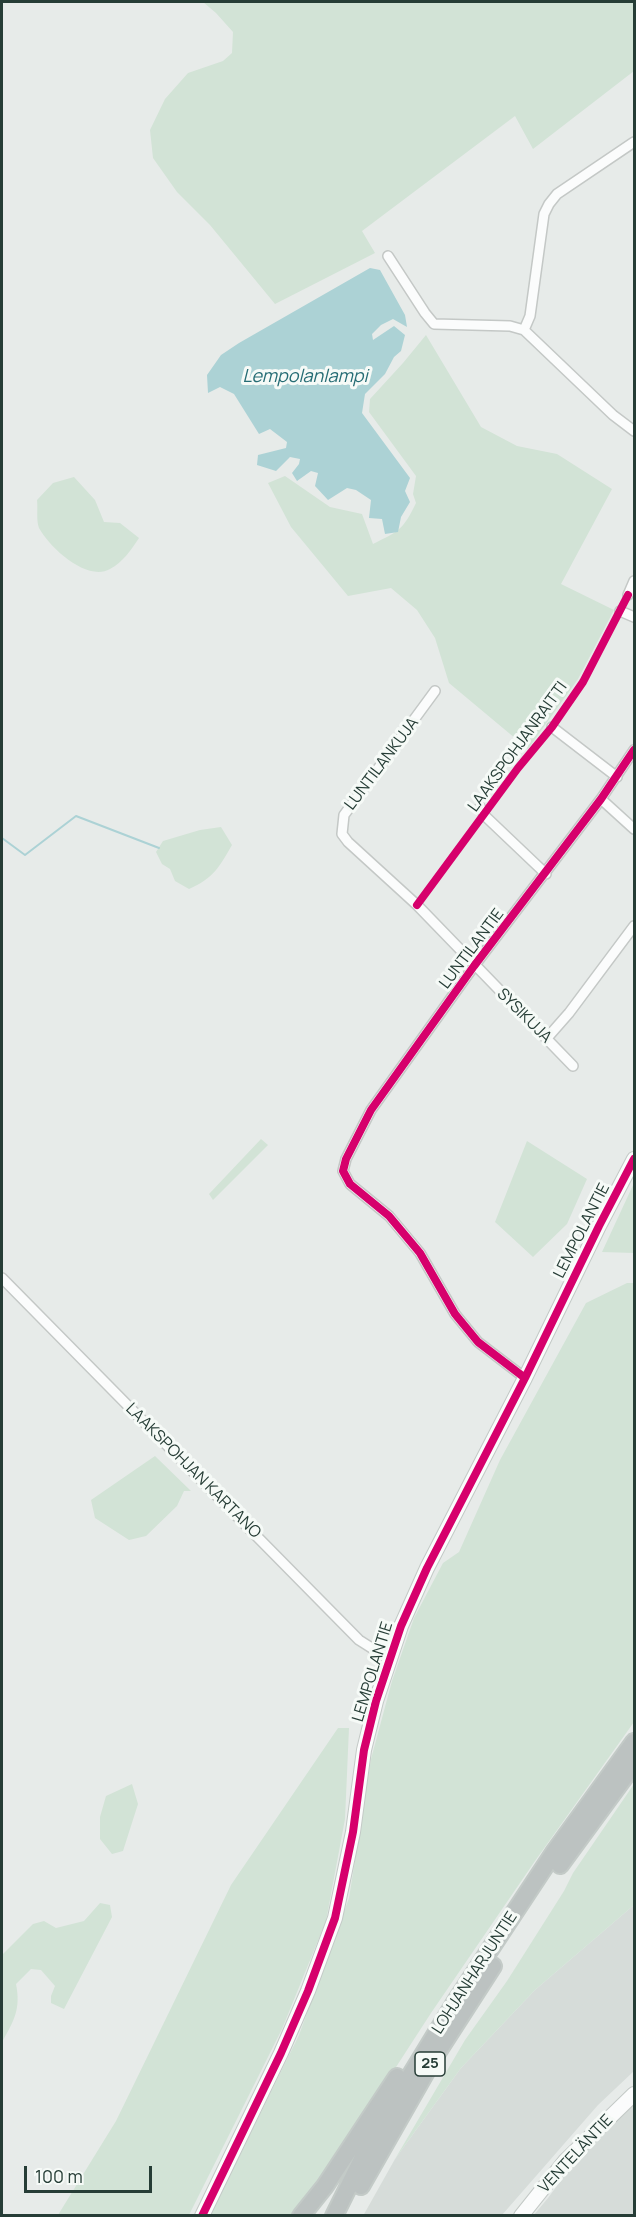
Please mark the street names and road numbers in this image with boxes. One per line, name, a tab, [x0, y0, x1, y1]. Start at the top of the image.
street label: LAAKSPOHJANRAITTI	[464, 678, 572, 816]
street label: LUNTILANKUJA	[341, 714, 423, 814]
street label: LUNTILANTIE	[436, 905, 508, 993]
street label: SYSIKUJA	[493, 985, 555, 1047]
street label: LEMPOLANTIE	[550, 1180, 614, 1282]
street label: LAAKSPOHJAN KARTANO	[121, 1399, 265, 1543]
street label: LEMPOLANTIE	[349, 1620, 397, 1724]
street label: LOHJANHARJUNTIE	[428, 1908, 522, 2038]
road number: 25	[415, 2052, 445, 2076]
street label: VENTELÄNTIE	[535, 2111, 617, 2197]

